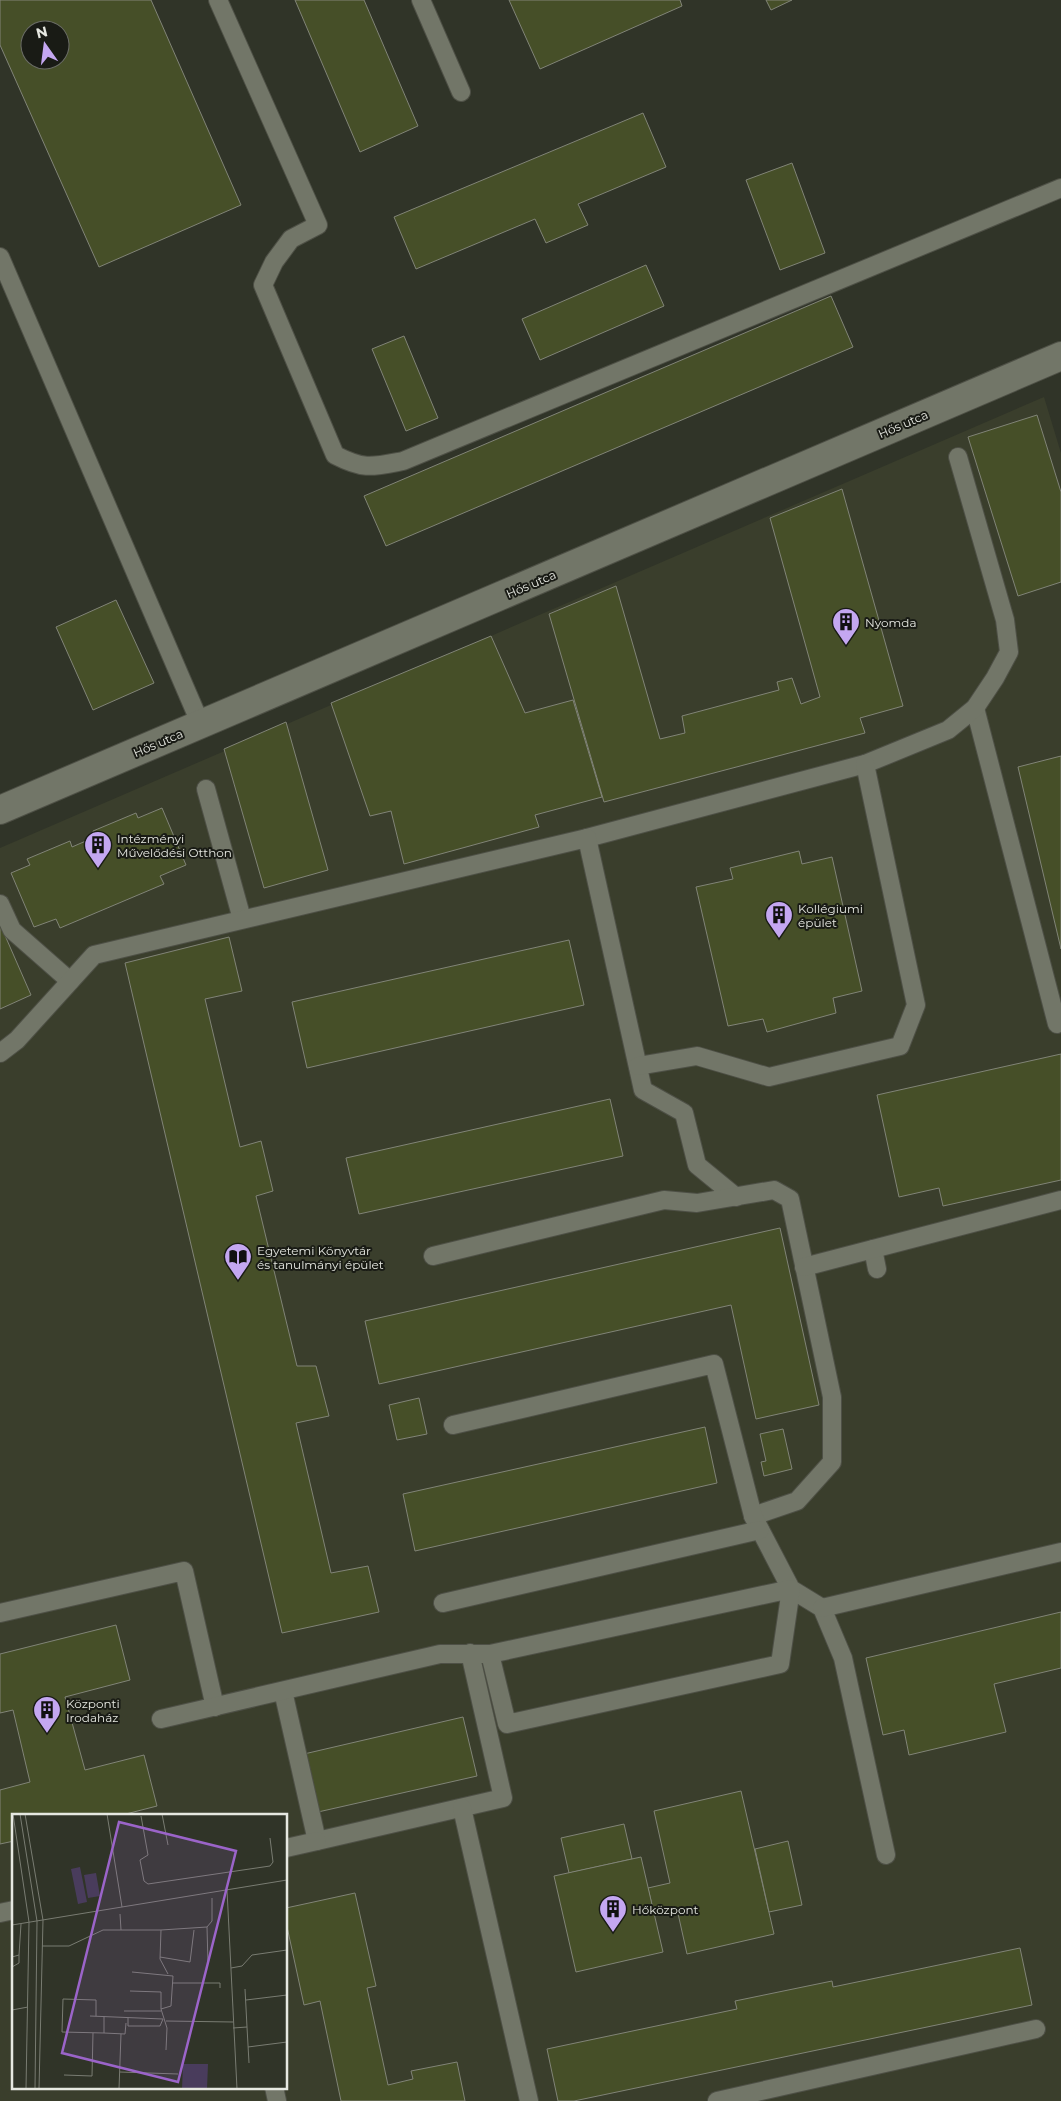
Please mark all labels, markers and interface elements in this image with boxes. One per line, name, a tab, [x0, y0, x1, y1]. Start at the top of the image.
north arrow	[20, 20, 70, 70]
text: N	[34, 22, 50, 42]
street label: Hős utca	[876, 407, 930, 441]
street label: Hős utca	[504, 567, 558, 601]
building icon: Nyomda	[831, 607, 861, 646]
place label: Nyomda	[865, 615, 917, 630]
street label: Hős utca	[131, 726, 185, 760]
building icon: Intézményi Művelődési Otthon	[83, 830, 113, 869]
place label: Intézményi Művelődési Otthon	[117, 831, 232, 860]
building icon: Kollégiumi épület	[764, 900, 794, 939]
place label: Kollégiumi épület	[798, 901, 863, 930]
library icon: Egyetemi Könyvtár és tanulmányi épület	[223, 1242, 253, 1281]
place label: Egyetemi Könyvtár és tanulmányi épület	[257, 1243, 384, 1272]
building icon: Központi Irodaház	[32, 1695, 62, 1734]
place label: Központi Irodaház	[66, 1696, 120, 1725]
inset map	[12, 1814, 288, 2088]
building icon: Hőközpont	[598, 1894, 628, 1933]
place label: Hőközpont	[632, 1902, 699, 1917]

